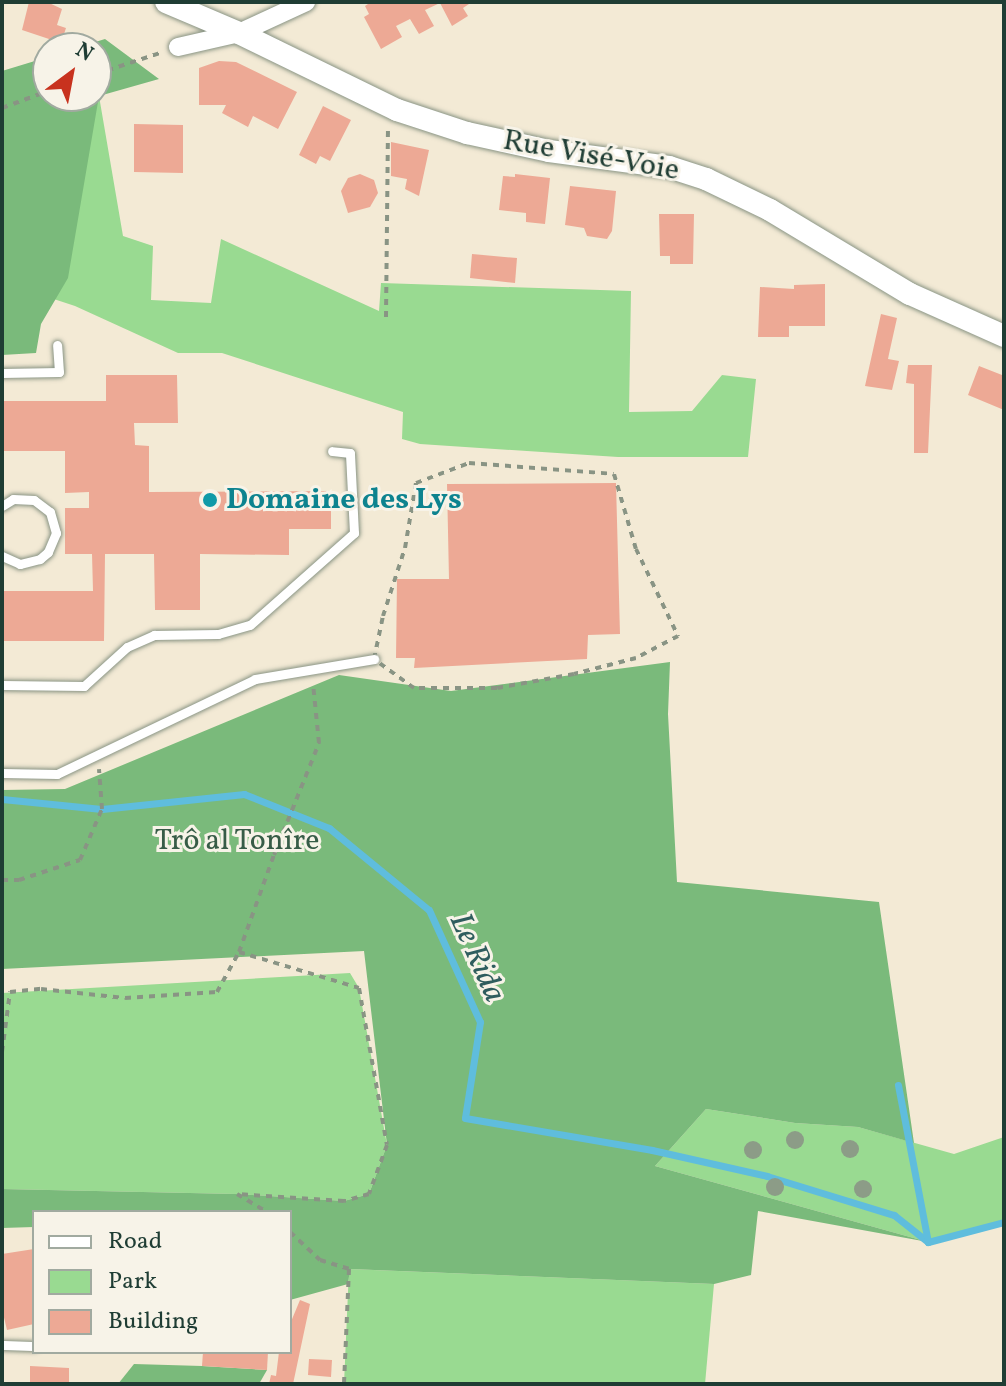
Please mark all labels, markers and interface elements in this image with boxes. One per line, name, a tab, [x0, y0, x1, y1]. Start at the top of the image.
north arrow	[32, 32, 112, 112]
text: N	[69, 36, 99, 70]
street label: Rue Visé-Voie	[500, 123, 682, 189]
place label: Domaine des Lys	[226, 482, 462, 518]
marker: Domaine des Lys	[201, 491, 219, 509]
park label: Trô al Tonîre	[154, 823, 320, 859]
water label: Le Rida	[439, 907, 513, 1009]
legend	[32, 1210, 292, 1354]
text: Road	[108, 1225, 162, 1259]
text: Park	[108, 1265, 157, 1299]
text: Building	[108, 1305, 198, 1339]

